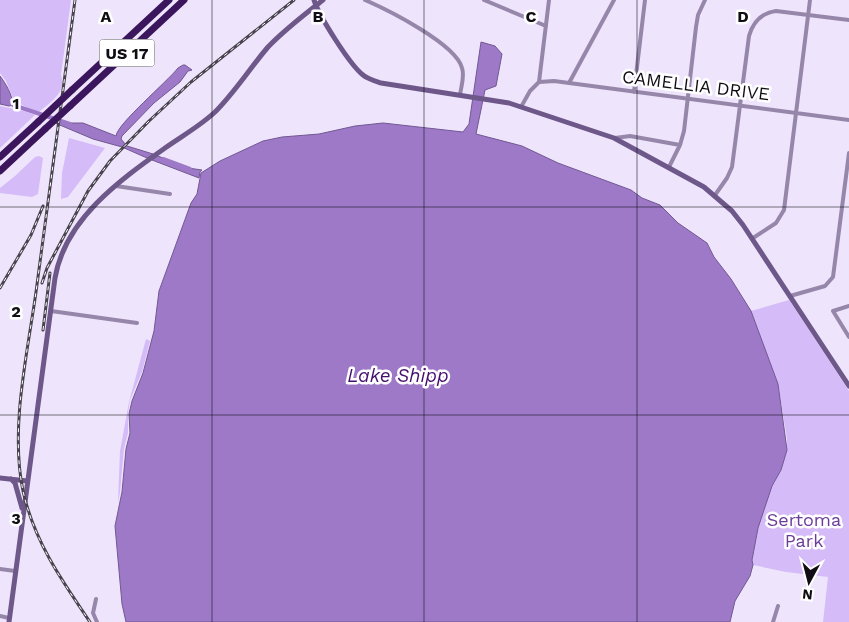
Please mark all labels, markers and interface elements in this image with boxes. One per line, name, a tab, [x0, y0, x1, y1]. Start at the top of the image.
text: A	[101, 7, 112, 26]
text: B	[313, 7, 324, 26]
text: C	[526, 7, 537, 26]
text: D	[737, 7, 749, 26]
road number: US 17	[100, 40, 154, 66]
street label: CAMELLIA DRIVE	[621, 66, 771, 104]
text: 1	[13, 94, 19, 113]
text: 2	[11, 302, 21, 321]
water label: Lake Shipp	[347, 364, 449, 387]
text: 3	[11, 509, 21, 528]
park label: Sertoma Park	[767, 509, 841, 551]
north arrow	[784, 557, 834, 607]
text: N	[801, 586, 814, 603]

